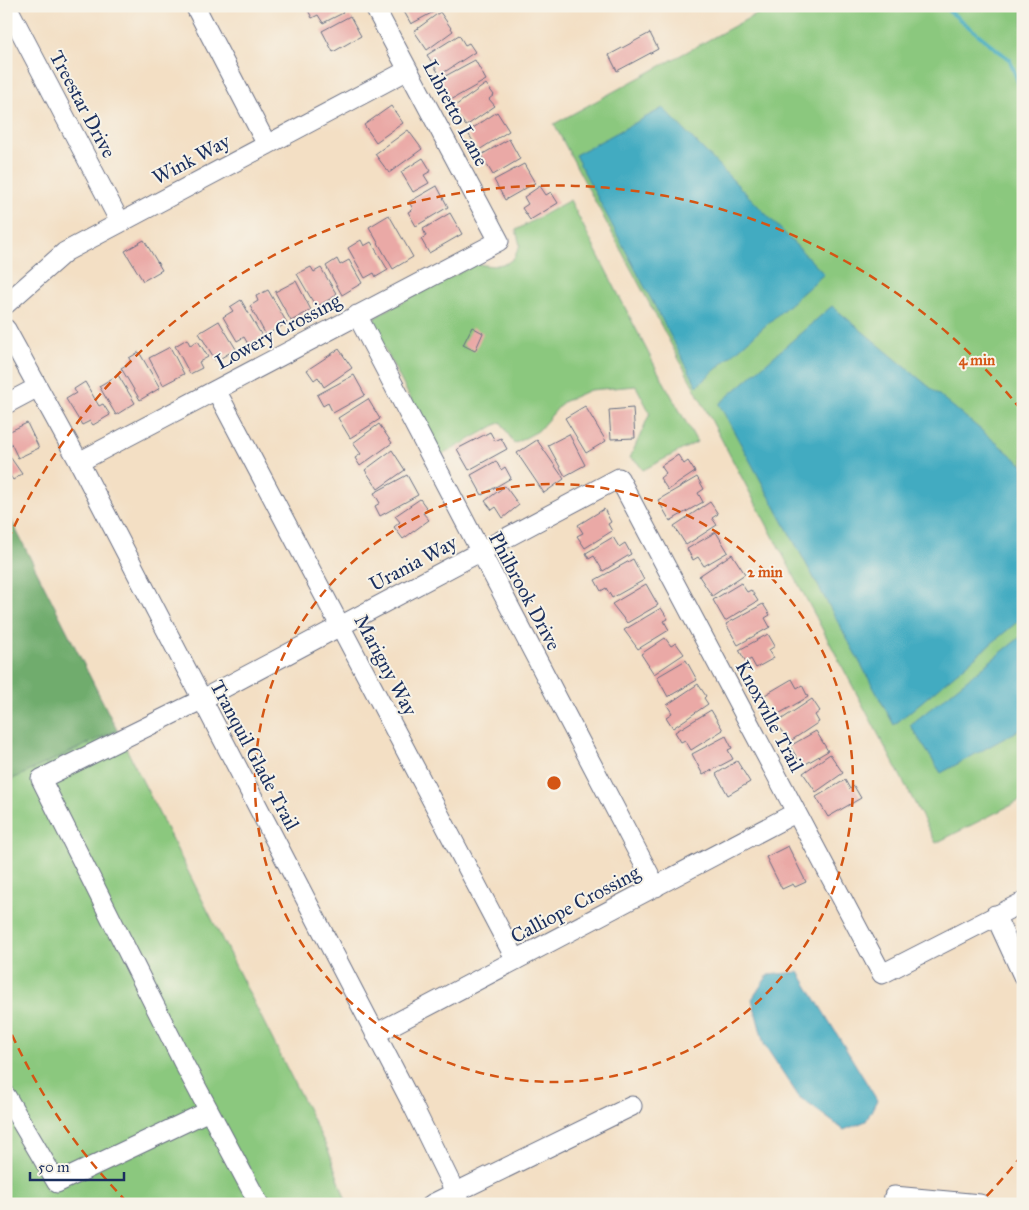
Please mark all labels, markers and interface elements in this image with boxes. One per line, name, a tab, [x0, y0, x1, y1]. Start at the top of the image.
street label: Treestar Drive	[45, 46, 121, 162]
street label: Libretto Lane	[418, 56, 494, 170]
street label: Wink Way	[148, 128, 234, 189]
street label: Lowery Crossing	[211, 287, 346, 375]
text: 4 min	[959, 351, 996, 370]
street label: Philbrook Drive	[484, 528, 566, 654]
street label: Urania Way	[365, 530, 462, 596]
text: 2 min	[747, 563, 784, 581]
street label: Marigny Way	[348, 610, 423, 721]
street label: Knoxville Trail	[731, 656, 810, 776]
street label: Tranquil Glade Trail	[204, 676, 305, 835]
centre of rings	[545, 774, 563, 792]
street label: Calliope Crossing	[506, 860, 645, 949]
scale bar	[30, 1150, 124, 1182]
text: 50 m	[38, 1158, 70, 1176]

